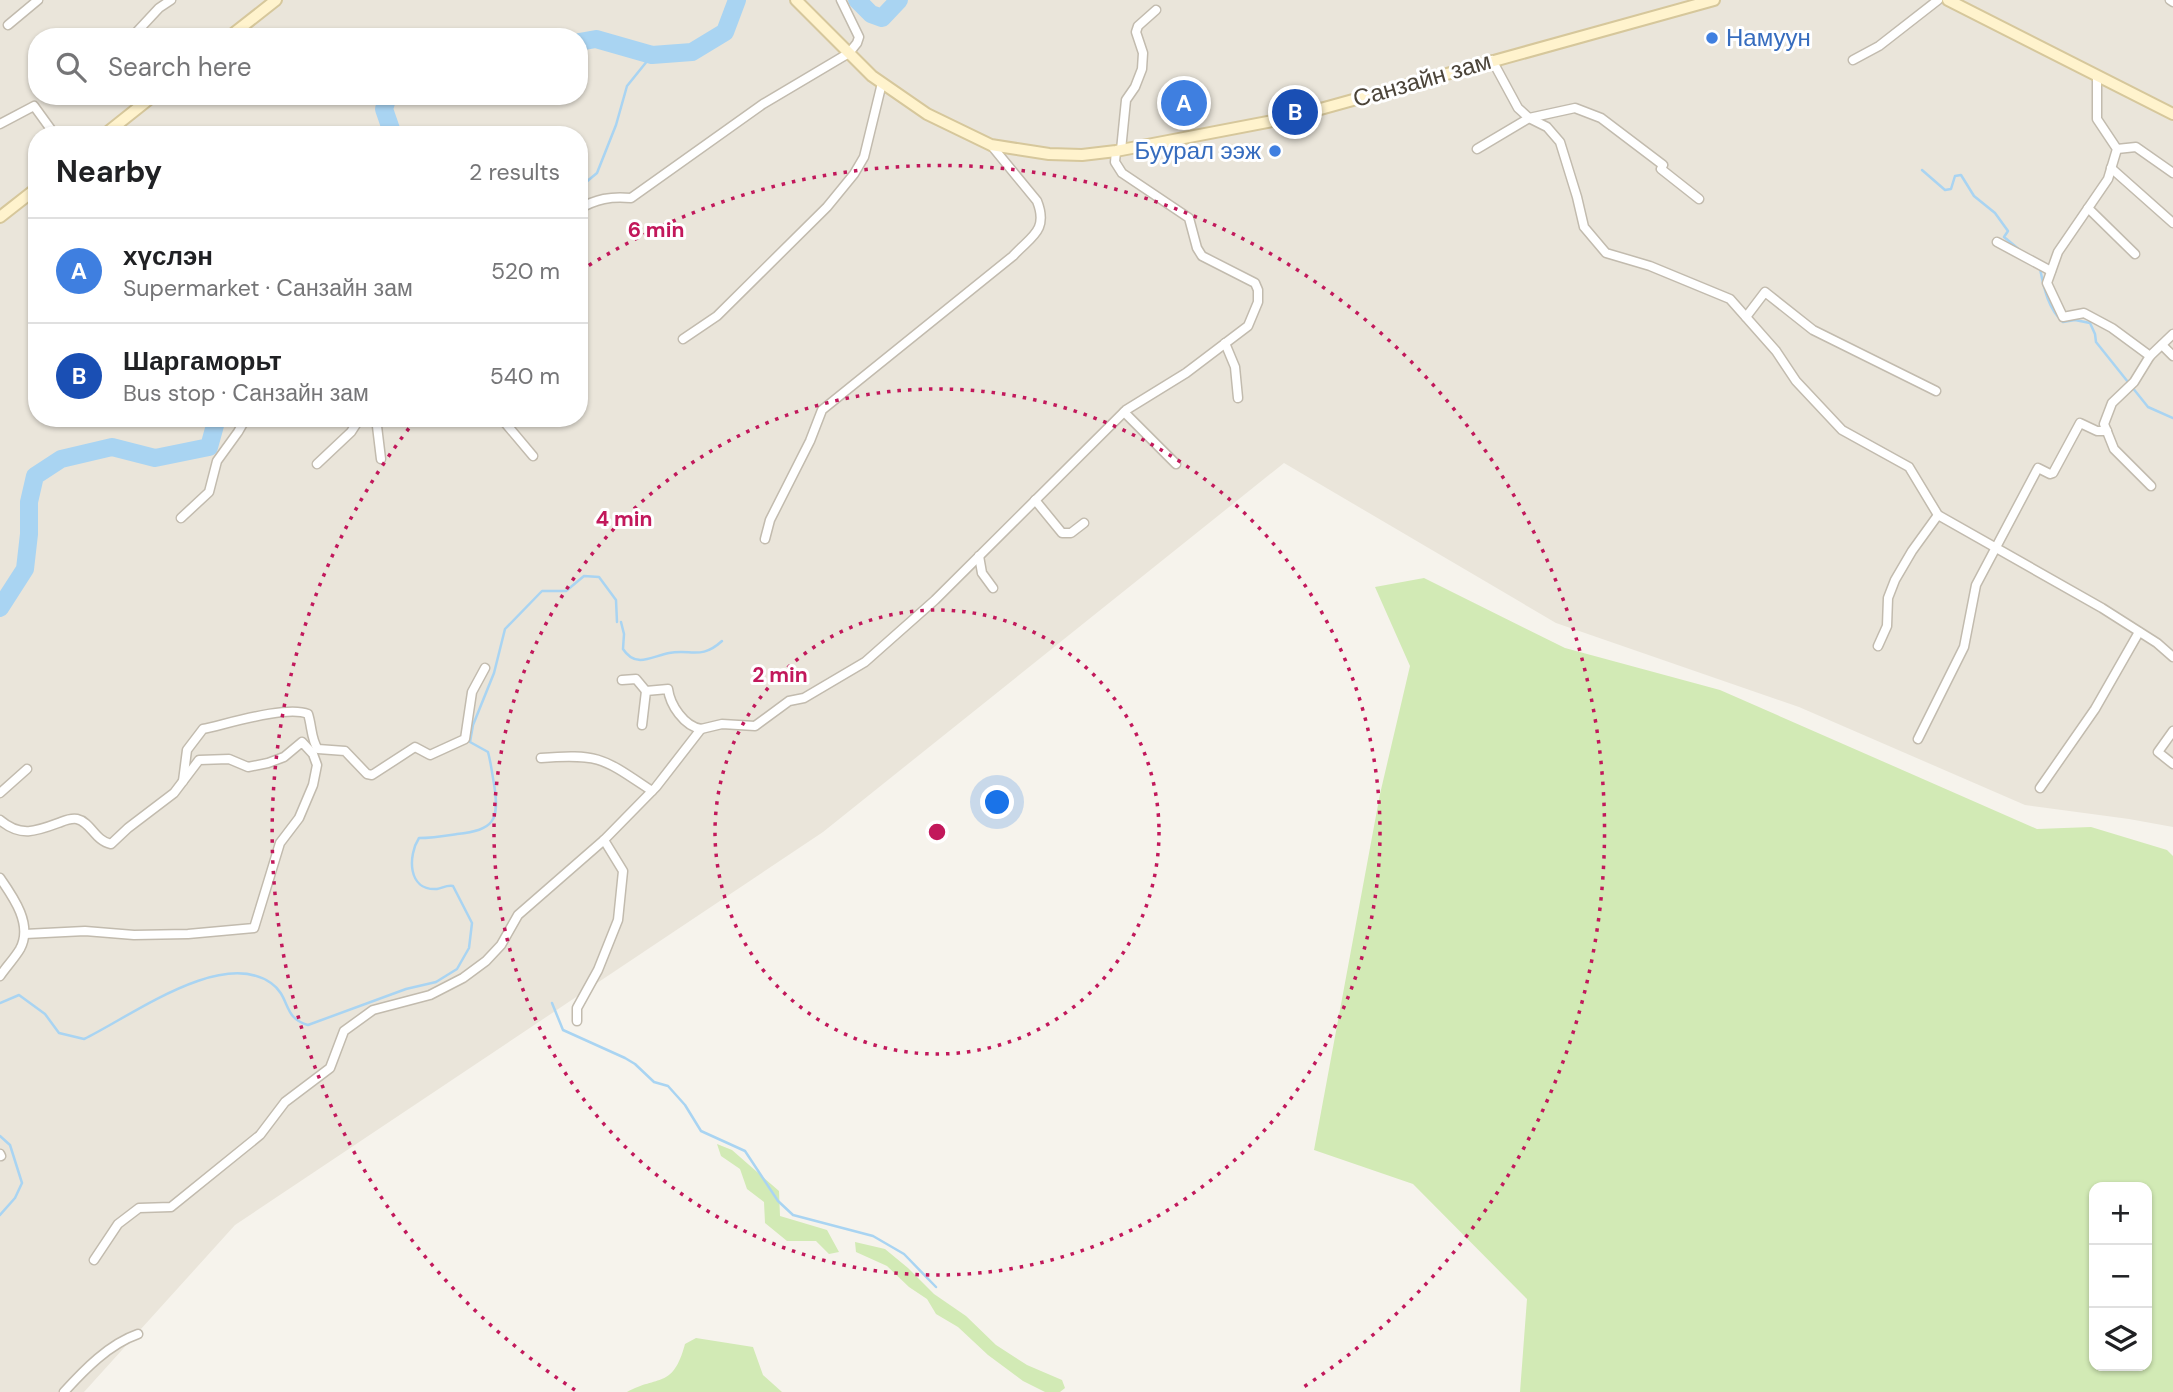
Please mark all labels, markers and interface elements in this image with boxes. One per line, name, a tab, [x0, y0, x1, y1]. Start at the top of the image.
place label: Намуун	[1726, 22, 1811, 53]
search box	[28, 28, 588, 105]
marker: Намуун	[1704, 30, 1720, 46]
street label: Санзайн зам	[1349, 45, 1495, 114]
icon: search	[52, 48, 90, 86]
text: Search here	[108, 50, 251, 84]
pin: A	[1161, 77, 1207, 129]
pin: B	[1272, 86, 1318, 138]
place label: Буурал ээж	[1134, 135, 1261, 166]
marker: Буурал ээж	[1267, 143, 1283, 159]
text: Nearby	[56, 152, 162, 191]
text: 2 results	[469, 157, 560, 187]
text: 6 min	[628, 216, 684, 244]
text: хүслэн	[123, 239, 213, 273]
text: A	[71, 256, 87, 286]
text: 520 m	[491, 256, 560, 286]
text: Supermarket · Санзайн зам	[123, 273, 413, 303]
text: Шаргаморьт	[123, 344, 282, 378]
text: B	[72, 361, 86, 391]
text: 540 m	[490, 361, 560, 391]
text: Bus stop · Санзайн зам	[123, 378, 369, 408]
text: 4 min	[595, 505, 653, 533]
text: 2 min	[752, 661, 808, 689]
your location	[980, 785, 1014, 819]
centre of rings	[925, 820, 949, 844]
map controls	[2089, 1182, 2152, 1371]
button: +	[2089, 1182, 2152, 1245]
button: −	[2089, 1245, 2152, 1308]
button: layers	[2089, 1308, 2152, 1371]

